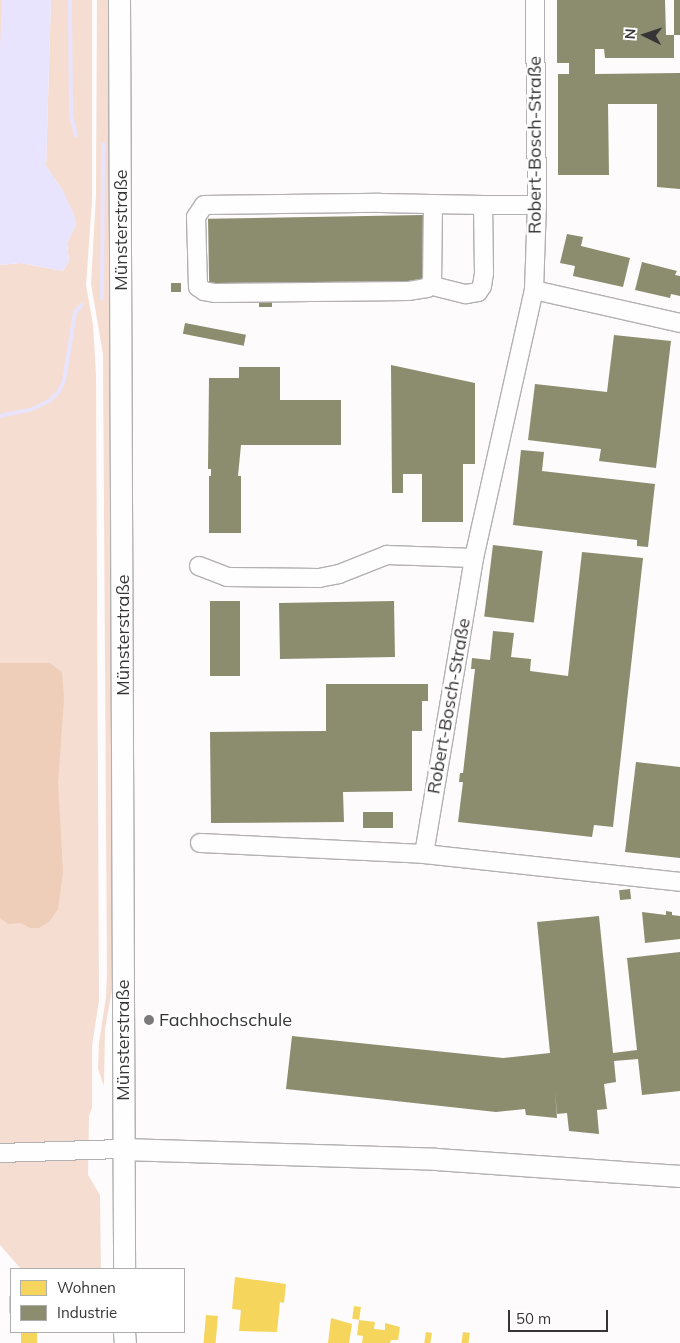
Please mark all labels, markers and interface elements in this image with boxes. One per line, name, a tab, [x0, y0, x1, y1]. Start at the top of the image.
north arrow	[620, 10, 670, 60]
text: N	[621, 28, 639, 40]
street label: Robert-Bosch-Straße	[524, 56, 546, 234]
street label: Münsterstraße	[110, 169, 132, 291]
street label: Münsterstraße	[112, 574, 134, 696]
street label: Robert-Bosch-Straße	[423, 616, 475, 796]
street label: Münsterstraße	[112, 979, 134, 1101]
place label: Fachhochschule	[159, 1009, 292, 1031]
marker: Fachhochschule	[143, 1014, 155, 1026]
legend	[10, 1268, 185, 1333]
text: Wohnen	[57, 1278, 116, 1297]
scale bar	[510, 1300, 610, 1332]
text: Industrie	[57, 1303, 117, 1322]
text: 50 m	[516, 1309, 551, 1328]

